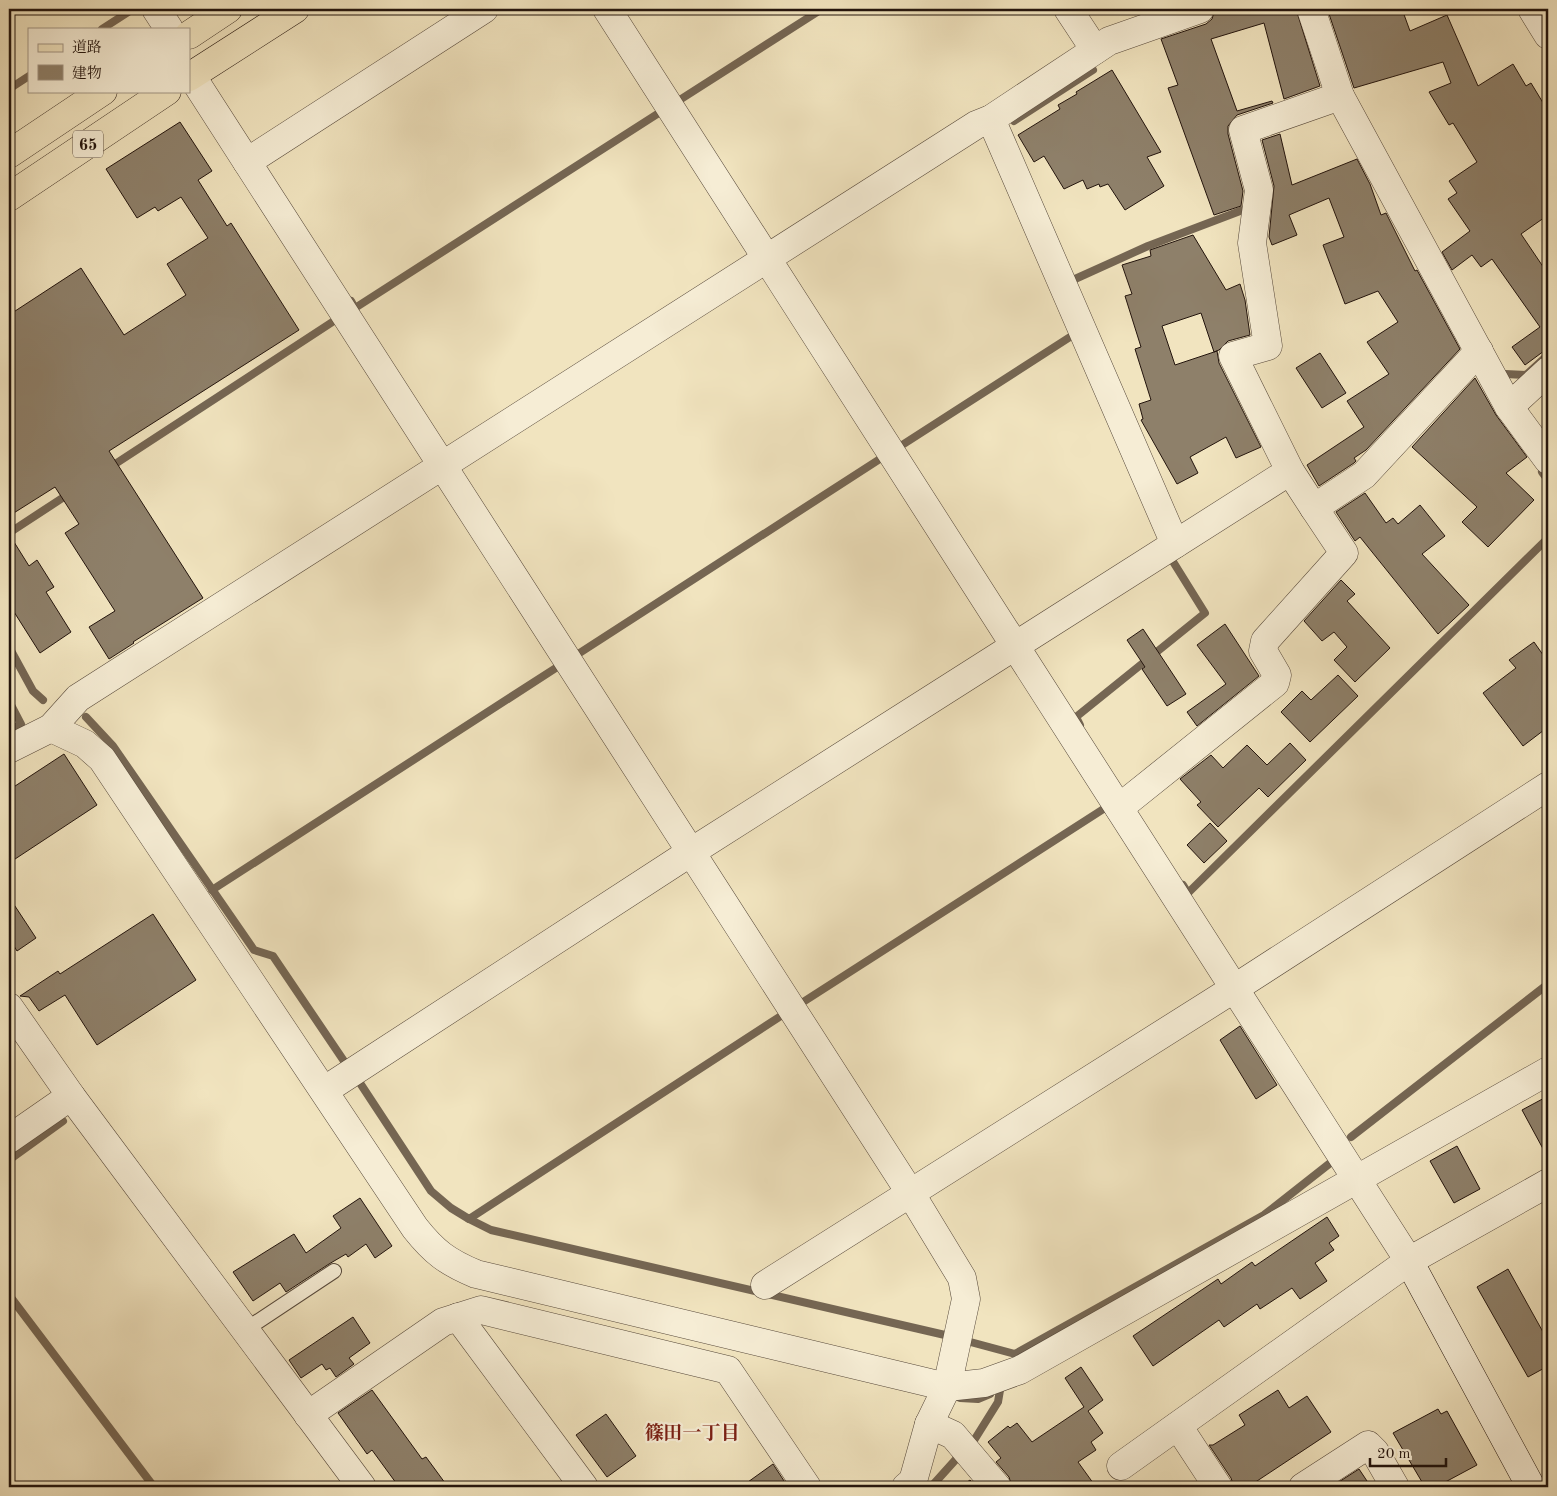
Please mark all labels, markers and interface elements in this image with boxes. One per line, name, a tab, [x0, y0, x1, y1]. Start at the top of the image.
legend	[28, 28, 190, 92]
text: 道路	[72, 39, 102, 56]
text: 建物	[72, 65, 102, 82]
road number: 65	[73, 130, 103, 158]
district label: 篠田一丁目	[644, 1422, 740, 1444]
scale bar	[1370, 1436, 1446, 1468]
text: 20 m	[1377, 1447, 1411, 1462]

